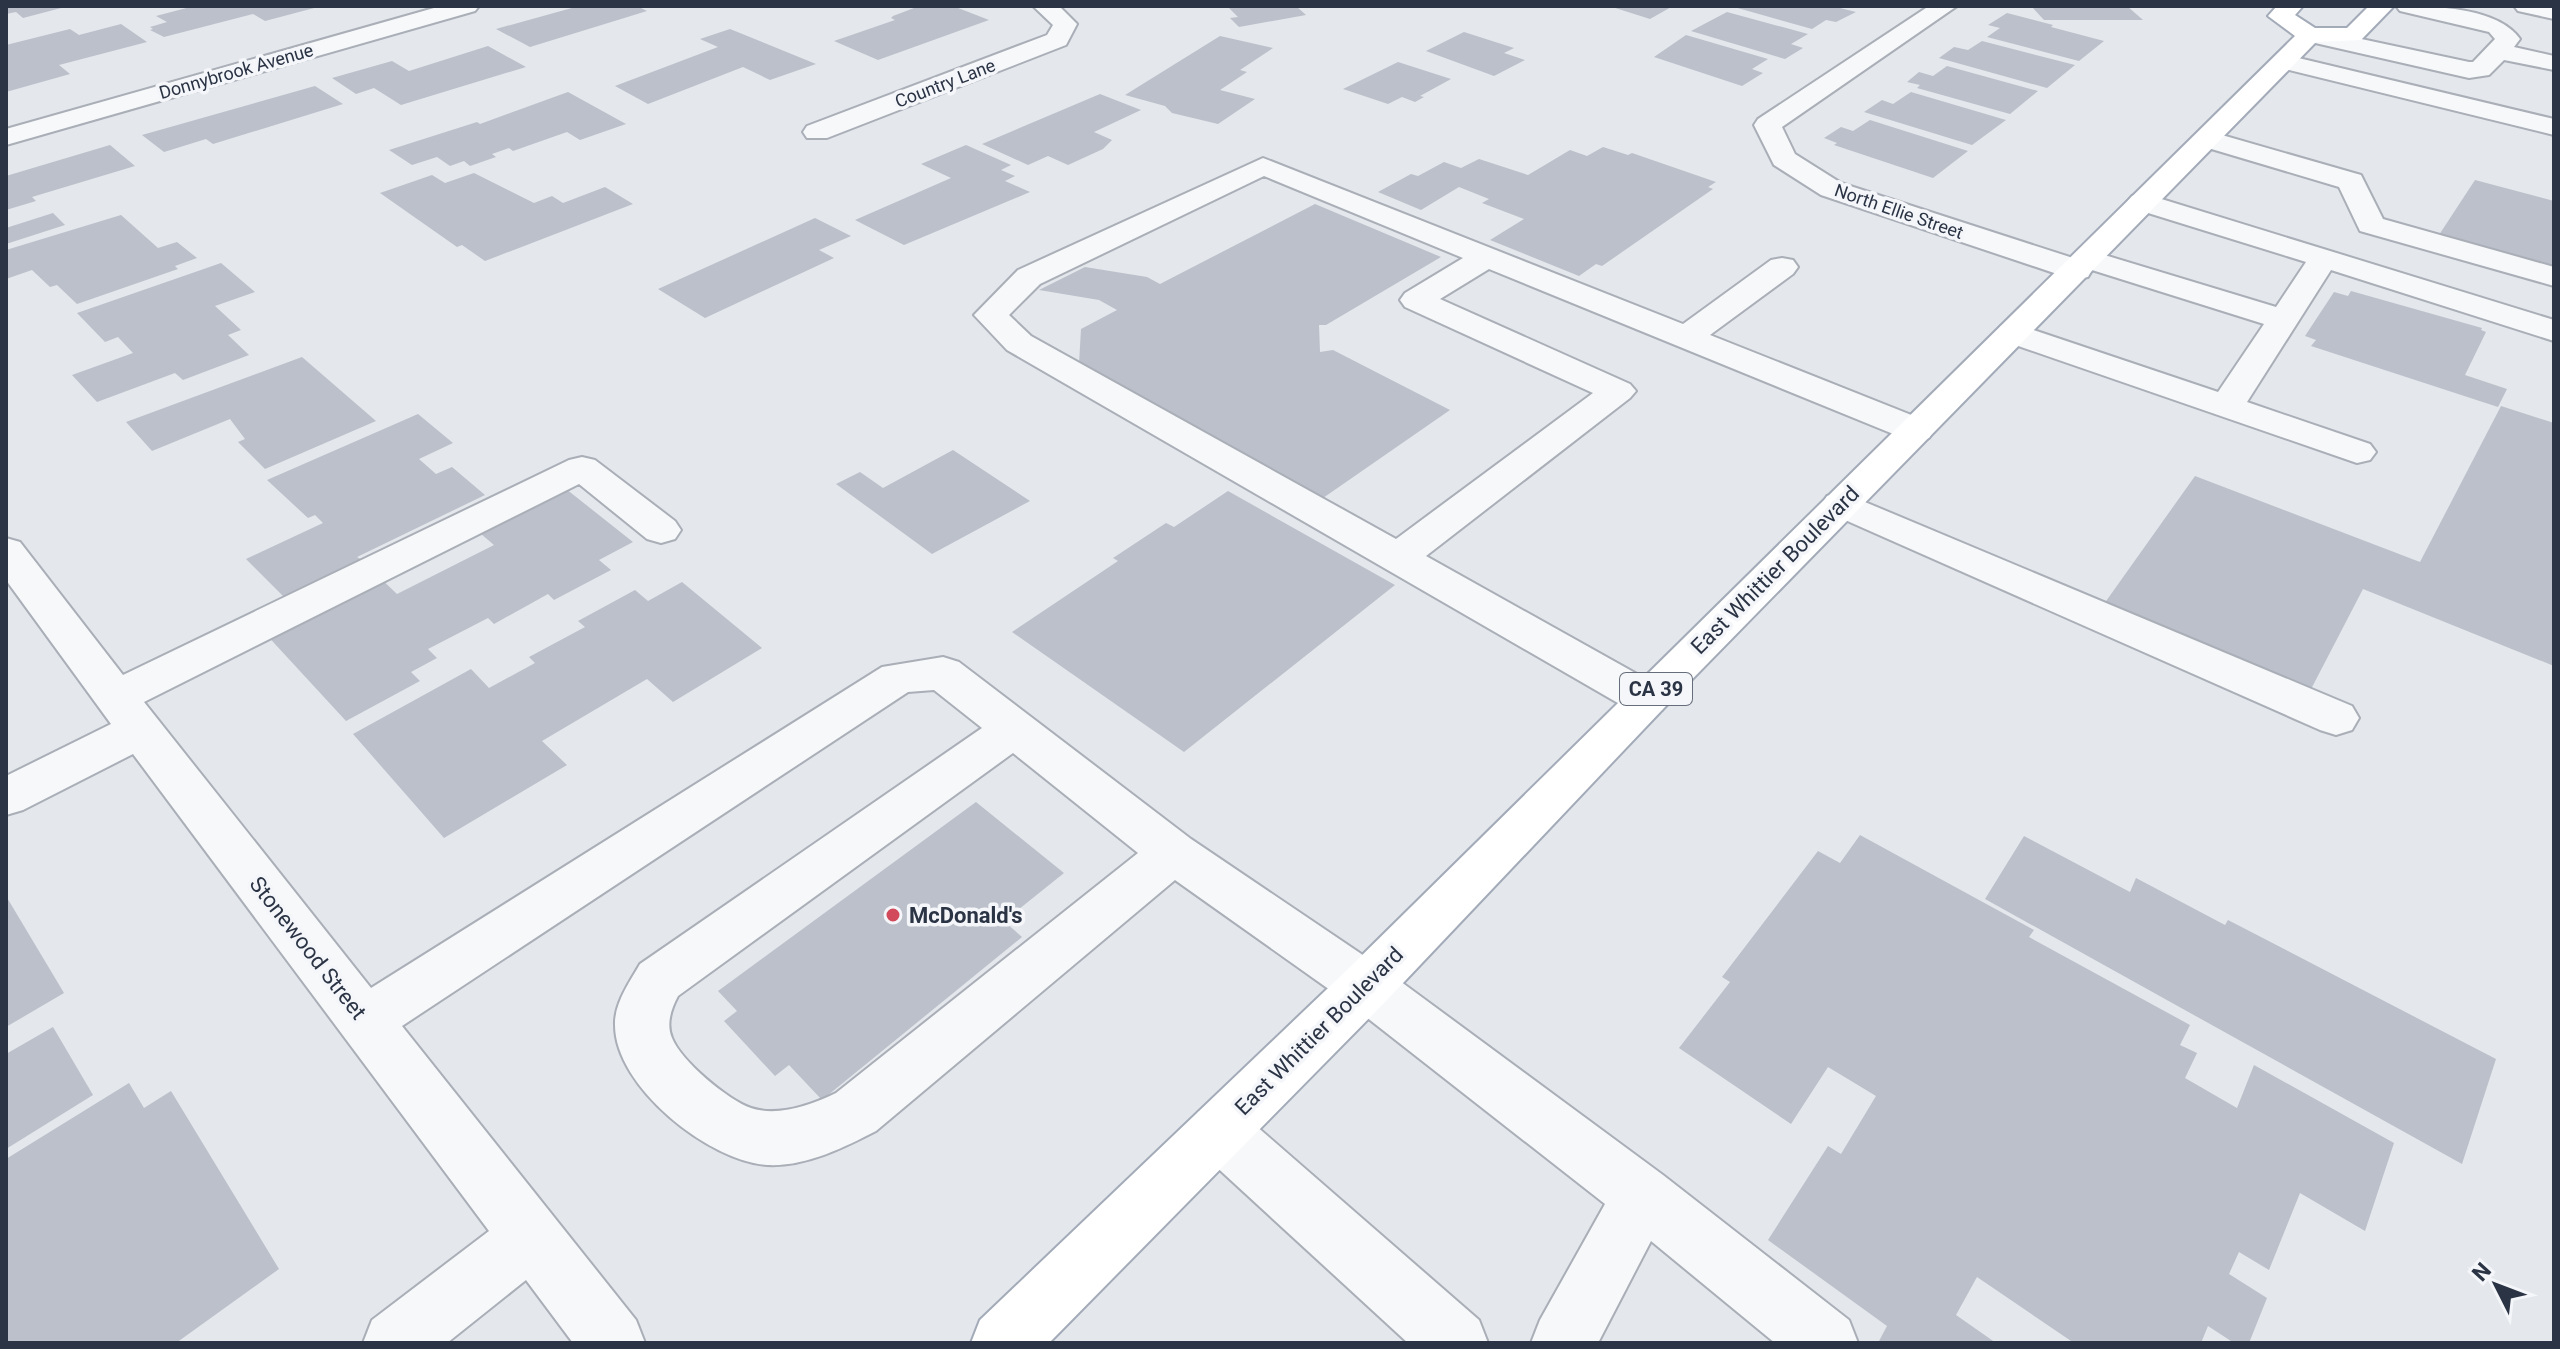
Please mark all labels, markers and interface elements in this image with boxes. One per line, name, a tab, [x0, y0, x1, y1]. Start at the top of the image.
street label: Donnybrook Avenue	[156, 39, 316, 103]
street label: Country Lane	[892, 54, 998, 112]
street label: North Ellie Street	[1832, 179, 1966, 243]
street label: East Whittier Boulevard	[1686, 481, 1864, 659]
road number: CA 39	[1620, 673, 1692, 705]
street label: Stonewood Street	[245, 872, 371, 1024]
place label: McDonald's	[909, 903, 1023, 928]
marker: McDonald's	[884, 906, 902, 924]
street label: East Whittier Boulevard	[1230, 942, 1408, 1120]
north arrow	[2456, 1245, 2536, 1325]
text: N	[2467, 1258, 2496, 1286]

